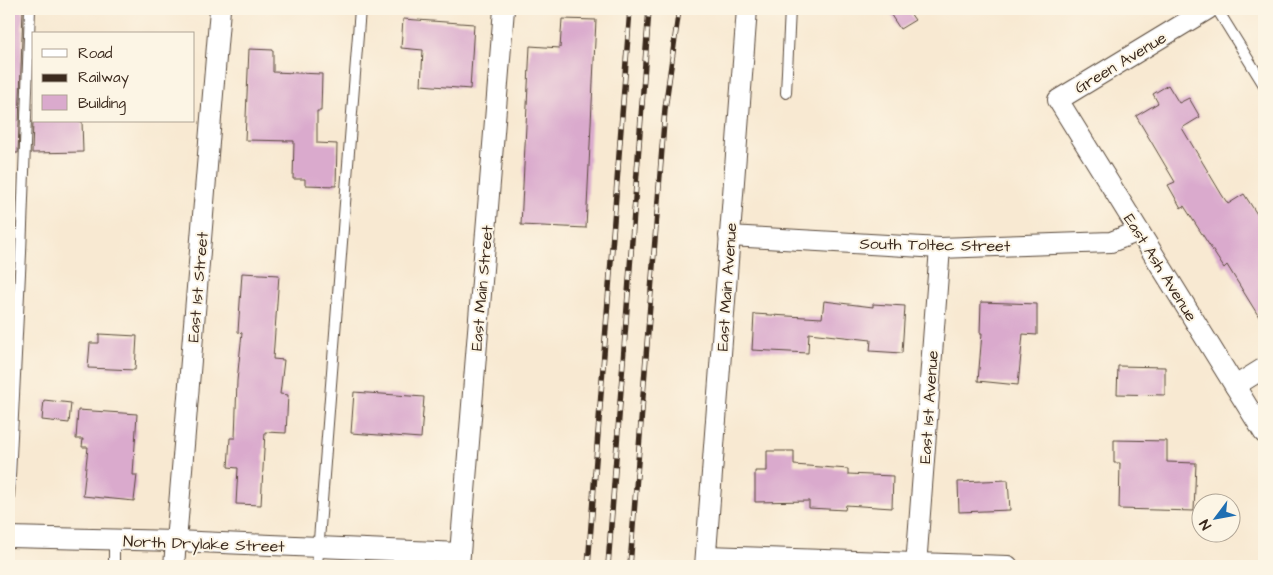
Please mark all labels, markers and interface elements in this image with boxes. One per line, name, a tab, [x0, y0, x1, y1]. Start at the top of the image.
street label: Green Avenue	[1070, 27, 1171, 99]
legend	[32, 32, 195, 122]
text: Road	[78, 43, 113, 64]
text: Railway	[78, 67, 129, 89]
text: Building	[78, 93, 126, 115]
street label: East Ash Avenue	[1118, 209, 1202, 326]
street label: East Main Avenue	[712, 222, 742, 352]
street label: East Main Street	[466, 224, 498, 352]
street label: East 1st Street	[182, 230, 214, 343]
street label: South Toltec Street	[859, 233, 1011, 257]
street label: East 1st Avenue	[914, 349, 944, 464]
north arrow	[1190, 492, 1240, 542]
text: N	[1195, 515, 1217, 533]
street label: North Drylake Street	[123, 530, 286, 559]

